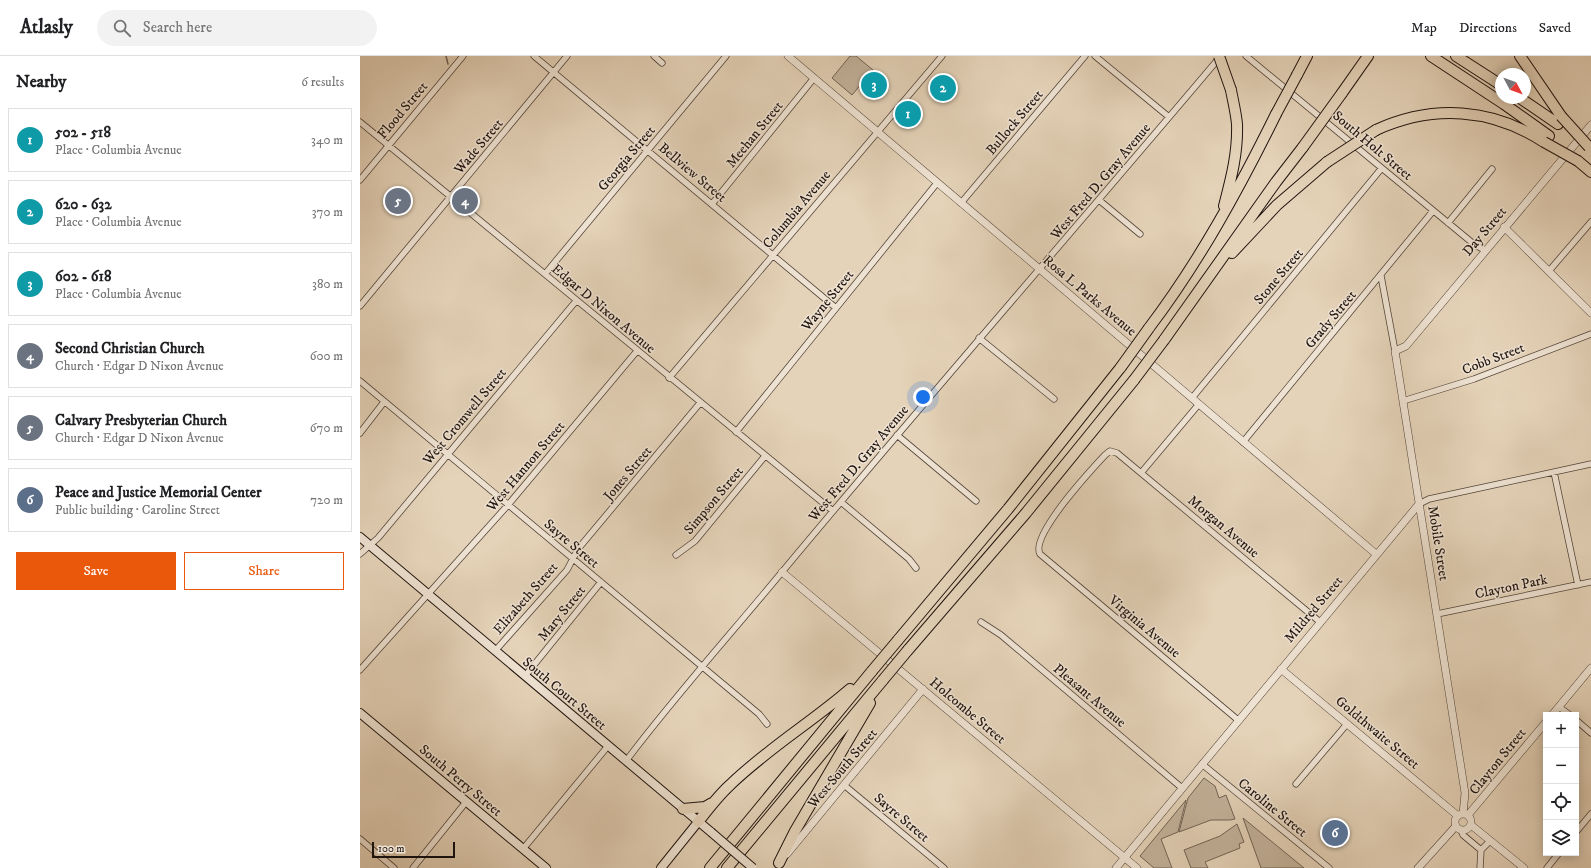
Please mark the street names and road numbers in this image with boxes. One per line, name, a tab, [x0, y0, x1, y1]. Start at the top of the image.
street label: Flood Street	[374, 78, 432, 143]
street label: Bullock Street	[982, 86, 1048, 159]
street label: Meehan Street	[722, 97, 788, 172]
street label: South Holt Street	[1329, 107, 1416, 185]
street label: Wade Street	[450, 115, 507, 179]
street label: West Fred D. Gray Avenue	[1046, 120, 1155, 244]
street label: Georgia Street	[594, 122, 660, 195]
street label: Bellview Street	[655, 139, 731, 207]
street label: Columbia Avenue	[759, 167, 835, 253]
street label: Day Street	[1459, 203, 1511, 260]
street label: Stone Street	[1250, 244, 1308, 308]
street label: Rosa L Parks Avenue	[1039, 251, 1140, 340]
street label: Edgar D Nixon Avenue	[548, 260, 659, 358]
street label: Wayne Street	[797, 266, 858, 336]
street label: Grady Street	[1301, 286, 1361, 352]
street label: Cobb Street	[1460, 339, 1528, 379]
street label: West Cromwell Street	[418, 364, 511, 470]
street label: West Fred D. Gray Avenue	[804, 402, 913, 526]
street label: West Hannon Street	[482, 417, 569, 516]
street label: Jones Street	[598, 442, 656, 506]
street label: Simpson Street	[680, 463, 748, 538]
street label: Morgan Avenue	[1184, 492, 1263, 562]
street label: Mobile Street	[1423, 504, 1453, 582]
street label: Sayre Street	[540, 515, 603, 573]
street label: Elizabeth Street	[489, 558, 562, 639]
street label: Clayton Park	[1473, 570, 1549, 603]
street label: Mildred Street	[1281, 572, 1347, 647]
street label: Mary Street	[534, 582, 590, 645]
street label: Virginia Avenue	[1104, 591, 1184, 662]
street label: South Court Street	[519, 653, 611, 735]
street label: Pleasant Avenue	[1049, 660, 1130, 732]
street label: Holcombe Street	[925, 674, 1010, 748]
street label: Goldthwaite Street	[1332, 692, 1423, 774]
street label: Clayton Street	[1465, 724, 1531, 799]
street label: West South Street	[803, 725, 882, 813]
street label: South Perry Street	[415, 741, 506, 821]
street label: Caroline Street	[1234, 774, 1311, 842]
street label: Sayre Street	[870, 789, 933, 847]

